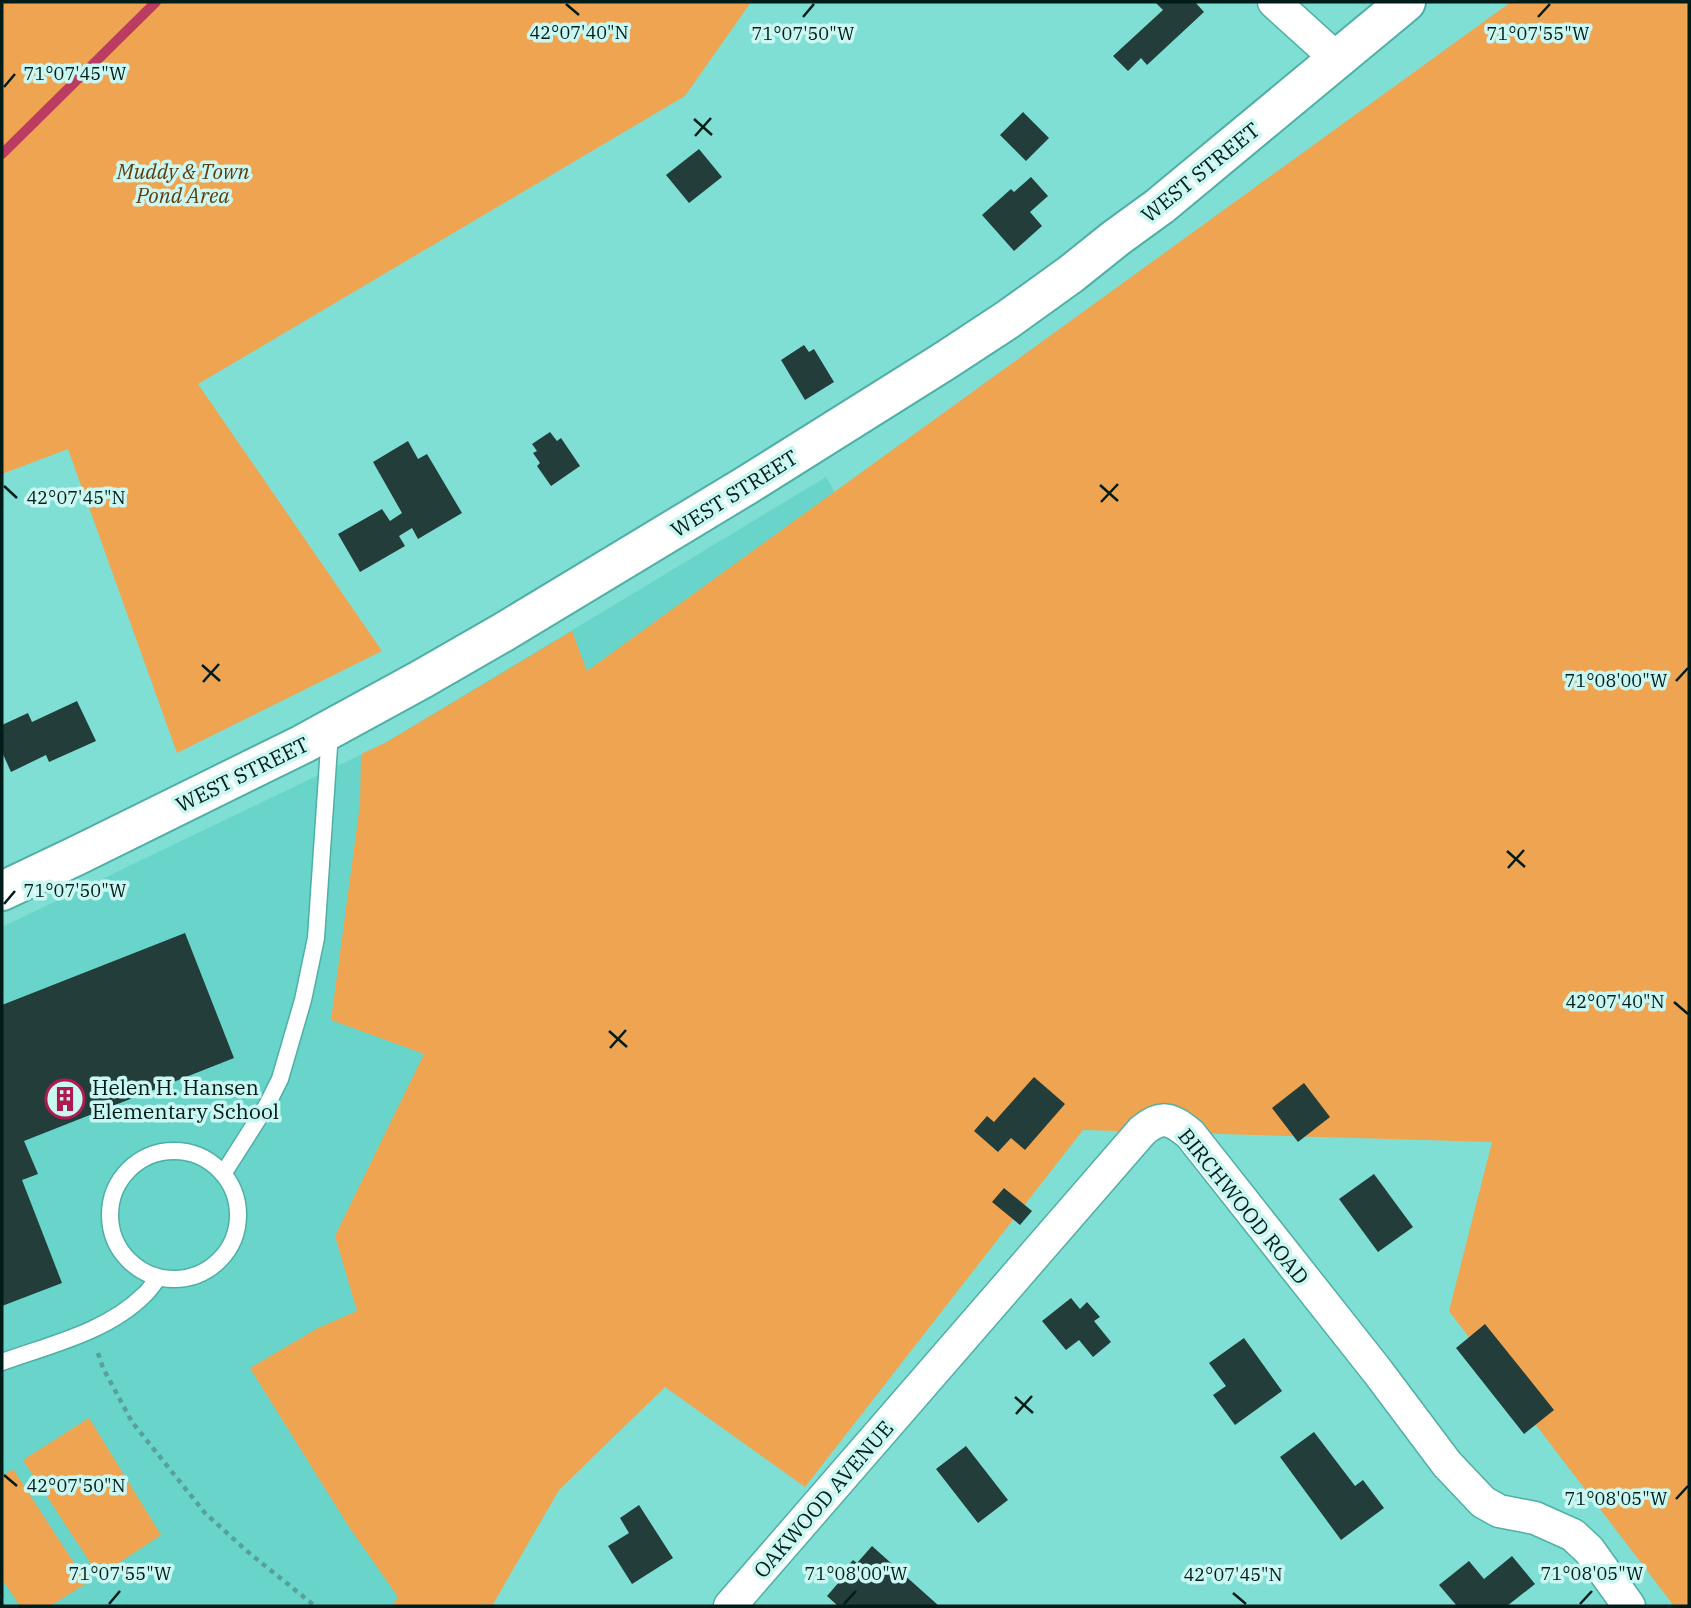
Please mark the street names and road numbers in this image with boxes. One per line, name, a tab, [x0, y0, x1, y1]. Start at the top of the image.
street label: WEST STREET	[1135, 116, 1265, 228]
street label: WEST STREET	[665, 443, 803, 543]
street label: WEST STREET	[171, 730, 313, 818]
street label: BIRCHWOOD ROAD	[1172, 1122, 1316, 1290]
street label: OAKWOOD AVENUE	[747, 1414, 899, 1584]

